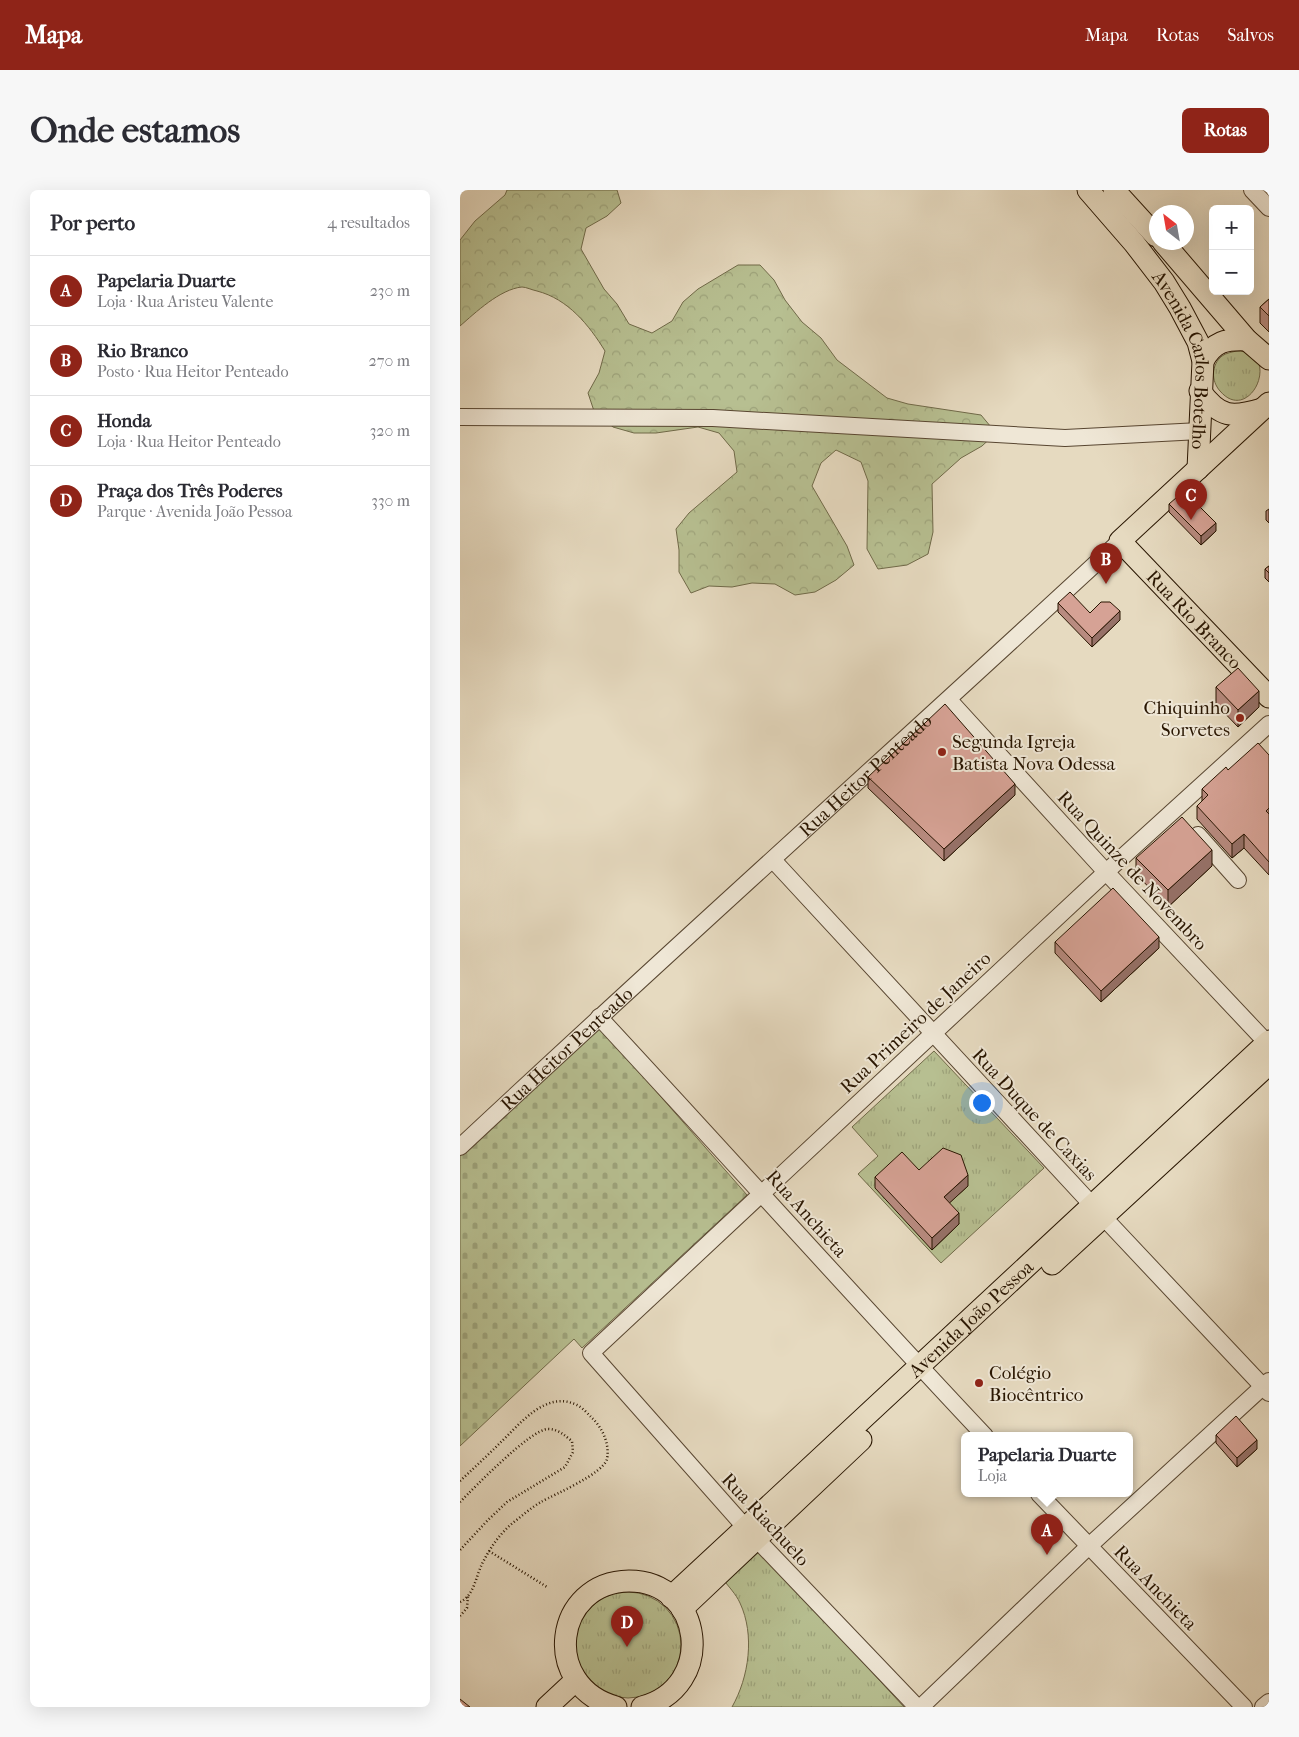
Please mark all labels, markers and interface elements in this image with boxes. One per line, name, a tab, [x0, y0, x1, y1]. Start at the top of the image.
text: Mapa	[25, 21, 82, 49]
text: Mapa	[1085, 25, 1128, 46]
text: Rotas	[1156, 25, 1199, 46]
text: Salvos	[1227, 25, 1274, 46]
button: Rotas	[1182, 108, 1269, 153]
text: Onde estamos	[30, 110, 240, 151]
north arrow	[1149, 205, 1194, 250]
map controls	[1209, 205, 1254, 295]
button: +	[1209, 205, 1254, 250]
text: Por perto	[50, 211, 135, 235]
text: 4 resultados	[327, 213, 410, 232]
button: −	[1209, 250, 1254, 295]
street label: Avenida Carlos Botelho	[1147, 266, 1213, 450]
text: Papelaria Duarte	[97, 270, 236, 292]
text: A	[61, 281, 71, 300]
text: 230 m	[370, 281, 410, 300]
text: Loja · Rua Aristeu Valente	[97, 292, 273, 311]
text: Rio Branco	[97, 340, 188, 362]
text: B	[61, 351, 71, 370]
text: 270 m	[369, 351, 410, 370]
text: Posto · Rua Heitor Penteado	[97, 362, 289, 381]
text: Honda	[97, 410, 151, 432]
text: C	[61, 421, 71, 440]
text: 320 m	[370, 421, 410, 440]
text: Loja · Rua Heitor Penteado	[97, 432, 281, 451]
pin: C	[1175, 479, 1207, 520]
text: Praça dos Três Poderes	[97, 480, 282, 502]
text: D	[60, 491, 72, 510]
text: 330 m	[371, 491, 410, 510]
text: Parque · Avenida João Pessoa	[97, 502, 292, 521]
pin: B	[1090, 543, 1122, 584]
street label: Rua Rio Branco	[1142, 566, 1246, 674]
place label: Chiquinho Sorvetes	[1144, 697, 1230, 741]
street label: Rua Heitor Penteado	[795, 709, 937, 842]
marker: Chiquinho Sorvetes	[1234, 712, 1246, 724]
place label: Segunda Igreja Batista Nova Odessa	[952, 731, 1116, 775]
marker: Segunda Igreja Batista Nova Odessa	[936, 746, 948, 758]
street label: Rua Quinze de Novembro	[1053, 786, 1212, 955]
street label: Rua Primeiro de Janeiro	[836, 947, 996, 1098]
street label: Rua Heitor Penteado	[496, 983, 638, 1115]
street label: Rua Duque de Caxias	[967, 1044, 1101, 1185]
your location	[969, 1090, 995, 1116]
street label: Rua Anchieta	[761, 1166, 851, 1262]
street label: Avenida João Pessoa	[904, 1256, 1038, 1383]
place label: Colégio Biocêntrico	[989, 1362, 1084, 1406]
marker: Colégio Biocêntrico	[973, 1377, 985, 1389]
popup	[961, 1432, 1133, 1497]
text: Papelaria Duarte	[978, 1444, 1116, 1466]
text: Loja	[978, 1466, 1007, 1485]
street label: Rua Riachuelo	[717, 1469, 814, 1571]
pin: A	[1031, 1514, 1063, 1555]
street label: Rua Anchieta	[1109, 1541, 1201, 1635]
pin: D	[611, 1606, 643, 1647]

